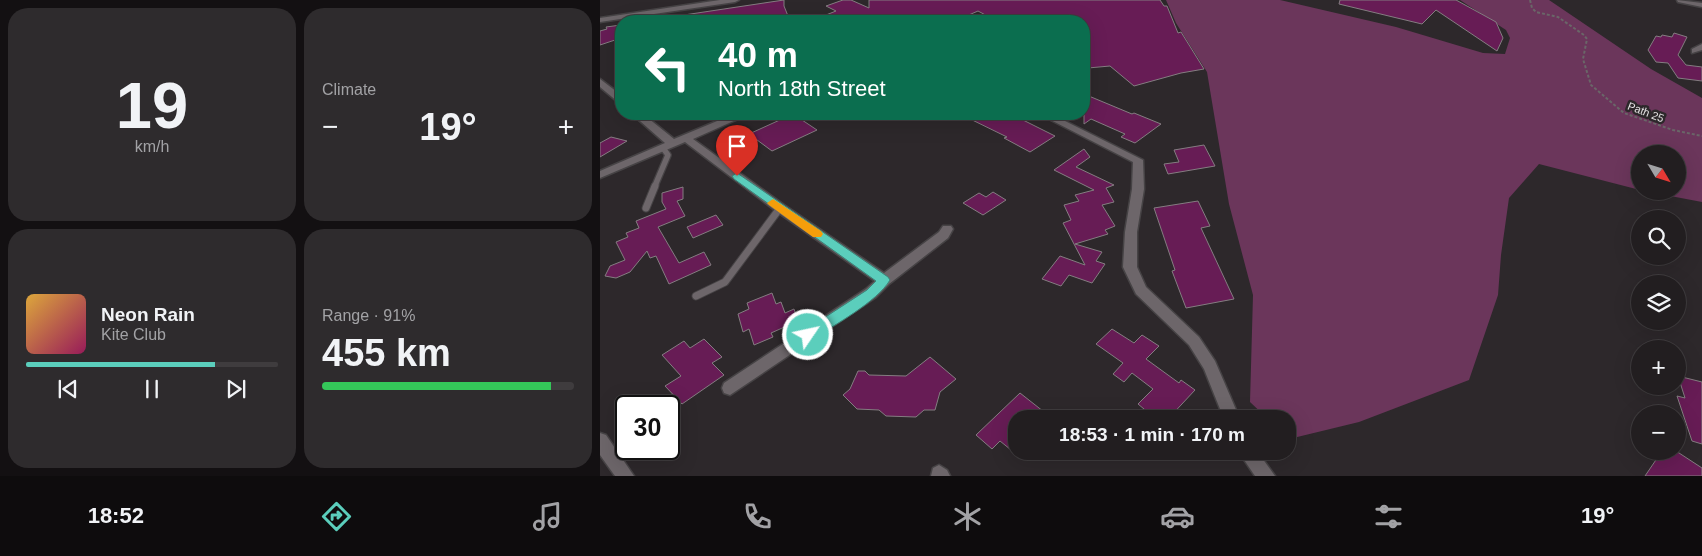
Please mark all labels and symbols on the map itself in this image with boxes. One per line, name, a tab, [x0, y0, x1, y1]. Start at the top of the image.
street label: Path 25	[1626, 100, 1666, 124]
pin	[716, 125, 758, 176]
north arrow	[1631, 145, 1686, 200]
position arrow	[781, 308, 833, 360]
speed limit sign: 30	[615, 395, 680, 460]

